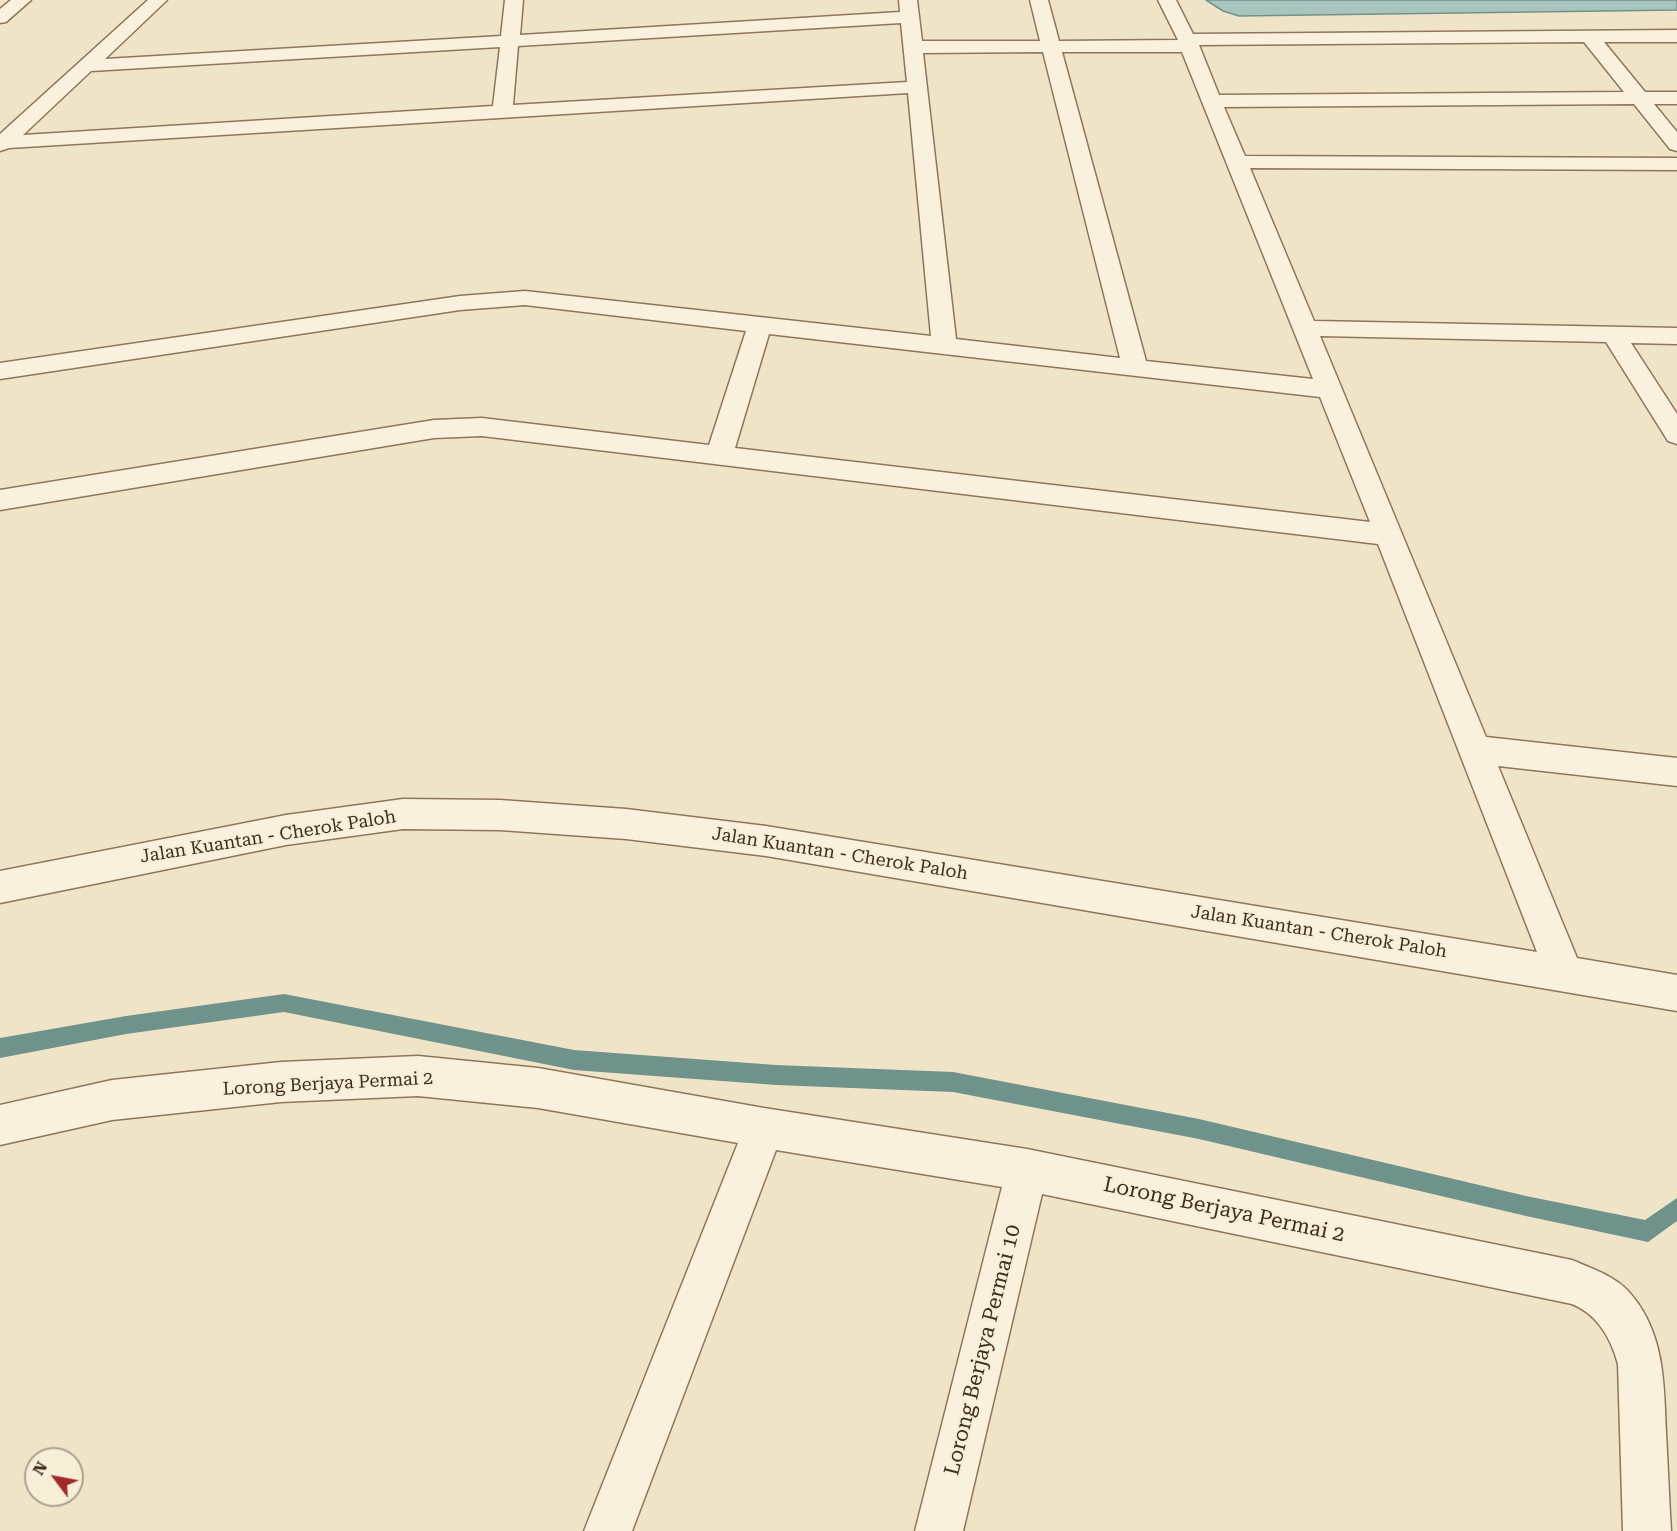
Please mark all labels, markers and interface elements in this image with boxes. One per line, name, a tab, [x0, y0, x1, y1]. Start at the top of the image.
street label: Jalan Kuantan - Cherok Paloh	[138, 806, 398, 868]
street label: Jalan Kuantan - Cherok Paloh	[710, 823, 970, 885]
street label: Jalan Kuantan - Cherok Paloh	[1189, 901, 1449, 963]
street label: Lorong Berjaya Permai 2	[222, 1068, 434, 1100]
street label: Lorong Berjaya Permai 2	[1101, 1172, 1347, 1248]
street label: Lorong Berjaya Permai 10	[940, 1222, 1026, 1478]
north arrow	[24, 1447, 84, 1507]
text: N	[29, 1458, 51, 1479]

